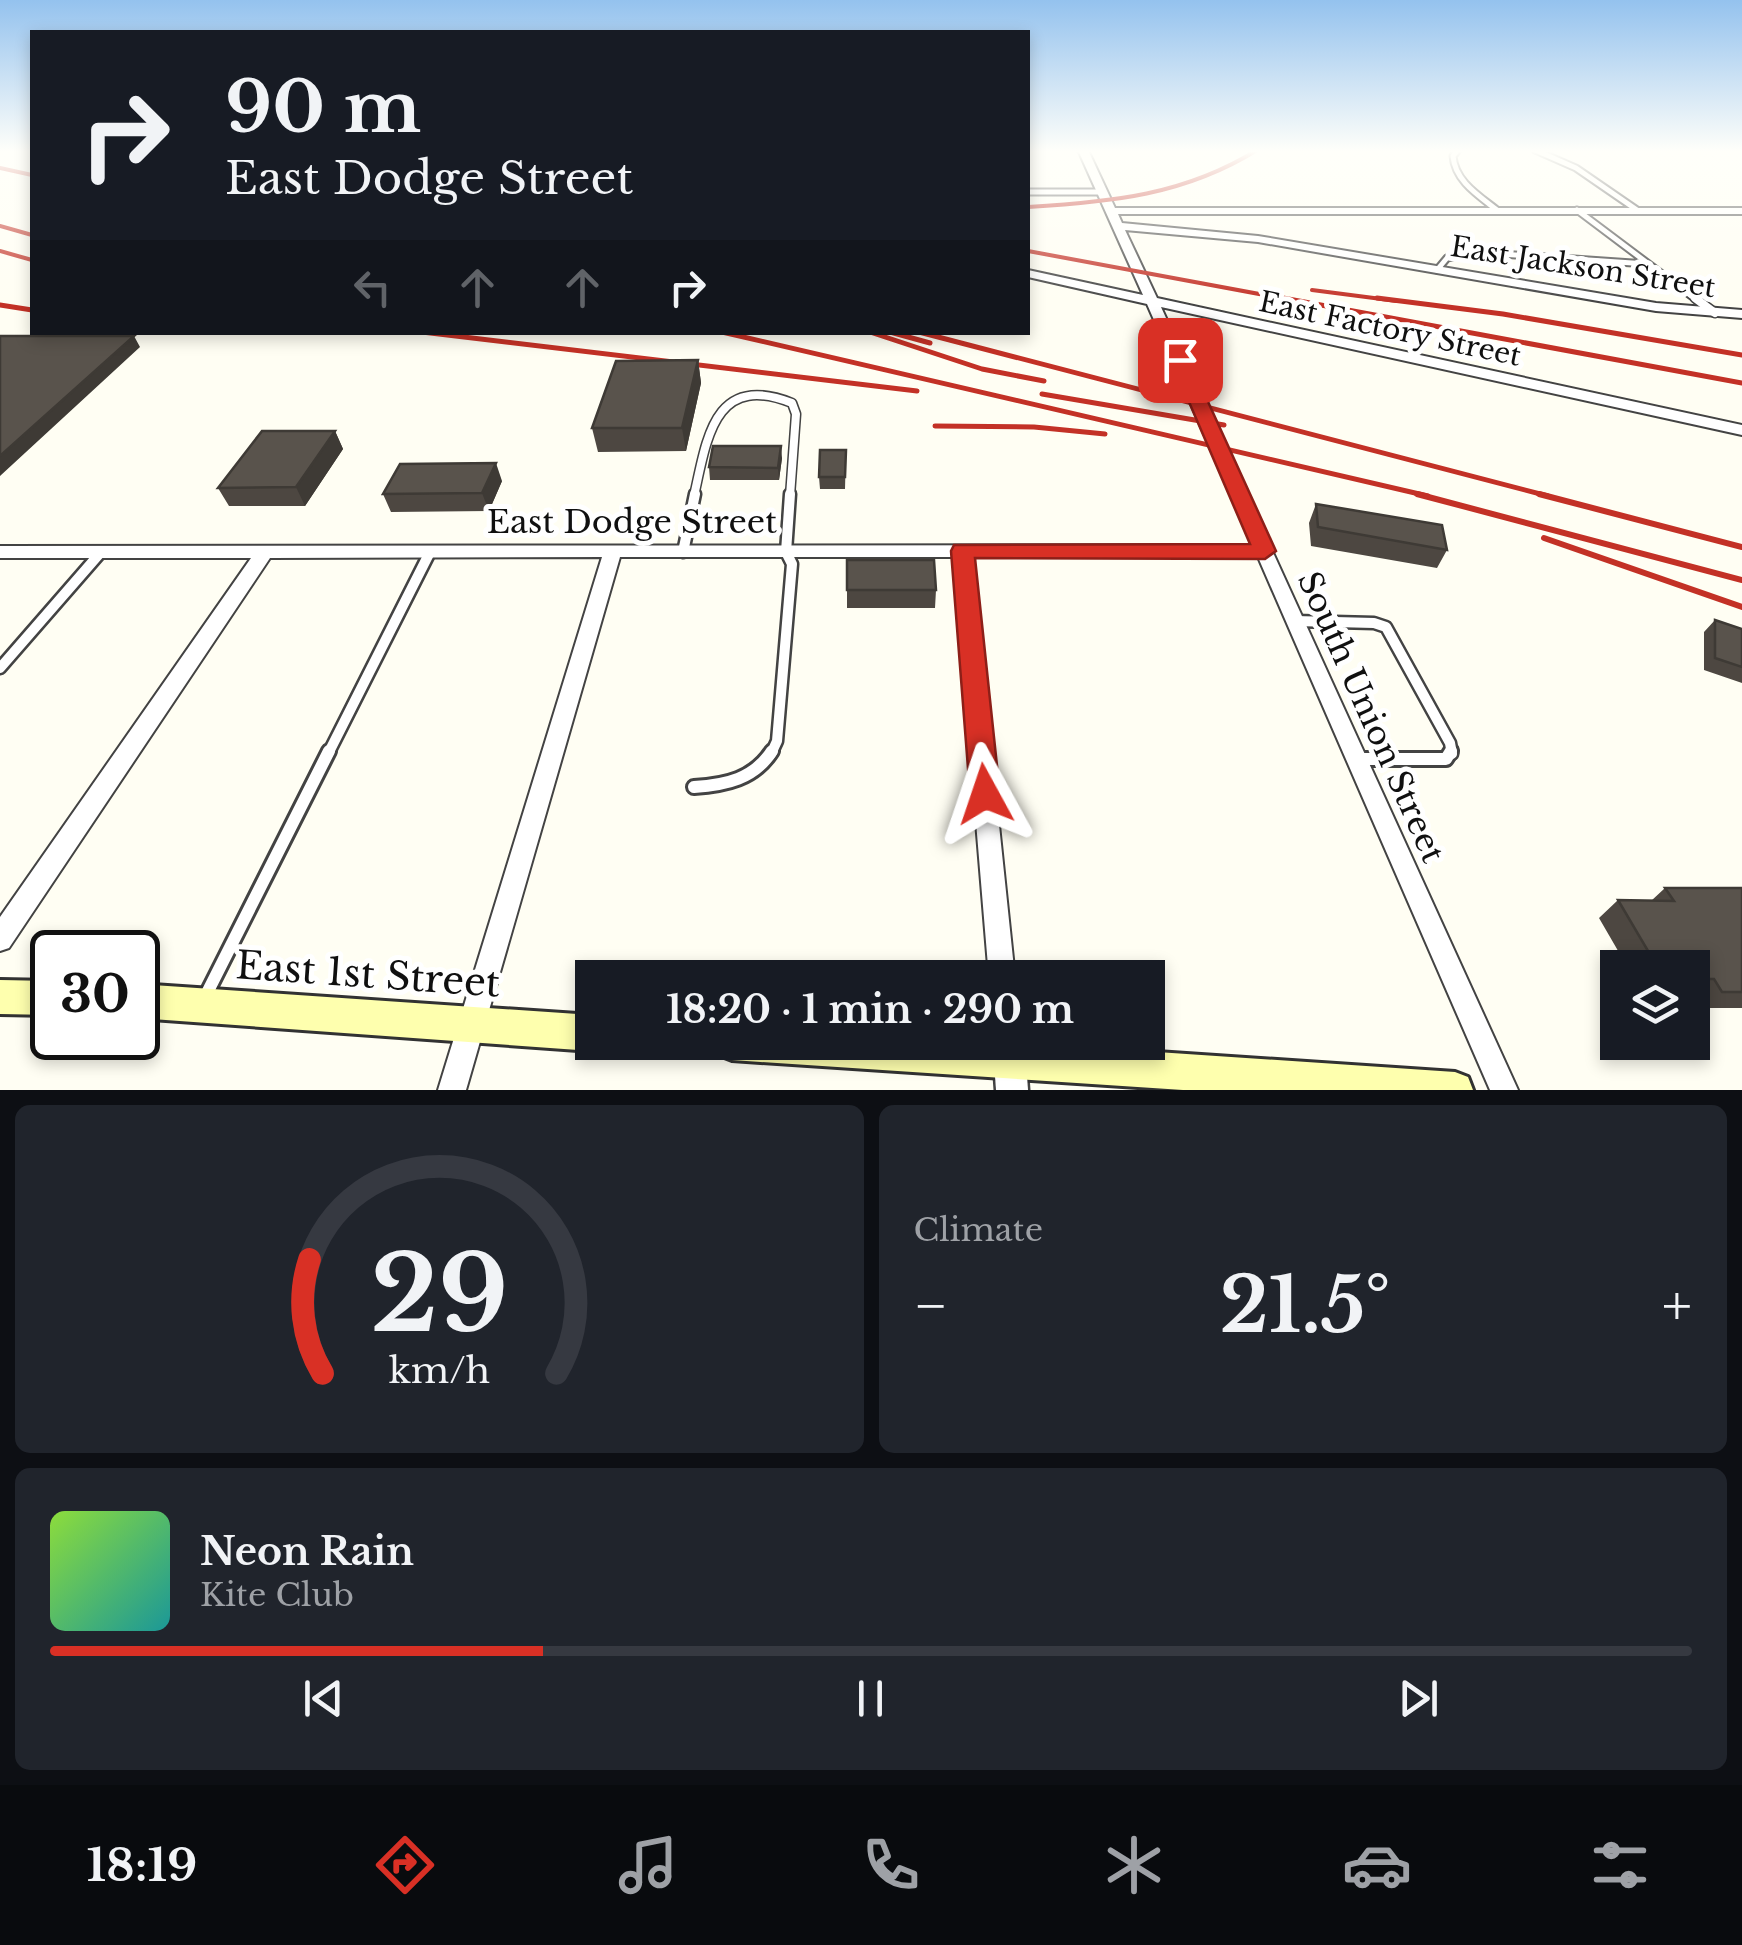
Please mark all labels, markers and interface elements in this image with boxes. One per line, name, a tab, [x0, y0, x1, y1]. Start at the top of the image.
text: 90 m	[225, 64, 421, 151]
icon: right	[60, 70, 190, 200]
text: East Dodge Street	[225, 150, 633, 206]
street label: East Jackson Street	[1448, 229, 1718, 305]
icon: left	[345, 260, 400, 315]
icon: ahead	[450, 260, 505, 315]
icon: ahead	[555, 260, 610, 315]
icon: right	[660, 260, 715, 315]
street label: East Factory Street	[1256, 284, 1525, 374]
pin	[1138, 318, 1223, 403]
icon: arrive	[1153, 333, 1208, 388]
street label: East Dodge Street	[487, 502, 777, 542]
street label: South Union Street	[1289, 565, 1453, 869]
position arrow	[933, 742, 1037, 846]
speed limit sign: 30	[30, 930, 160, 1060]
street label: East 1st Street	[234, 941, 502, 1007]
map controls	[1600, 950, 1710, 1060]
button: layers	[1600, 950, 1710, 1060]
text: 18:20 · 1 min · 290 m	[666, 986, 1074, 1033]
text: Climate	[914, 1210, 1043, 1250]
text: 29	[370, 1230, 508, 1359]
text: 21.5°	[1220, 1259, 1390, 1352]
text: −	[914, 1272, 948, 1340]
text: +	[1662, 1272, 1692, 1340]
text: km/h	[389, 1348, 490, 1393]
text: Neon Rain	[200, 1528, 414, 1575]
text: Kite Club	[200, 1575, 354, 1615]
icon: previous	[296, 1671, 351, 1726]
icon: pause	[843, 1671, 898, 1726]
icon: next	[1391, 1671, 1446, 1726]
icon: directions	[370, 1830, 440, 1900]
icon: music	[613, 1830, 683, 1900]
icon: phone	[856, 1830, 926, 1900]
icon: climate	[1099, 1830, 1169, 1900]
icon: car	[1342, 1830, 1412, 1900]
icon: filters	[1585, 1830, 1655, 1900]
text: 18:19	[87, 1837, 197, 1893]

